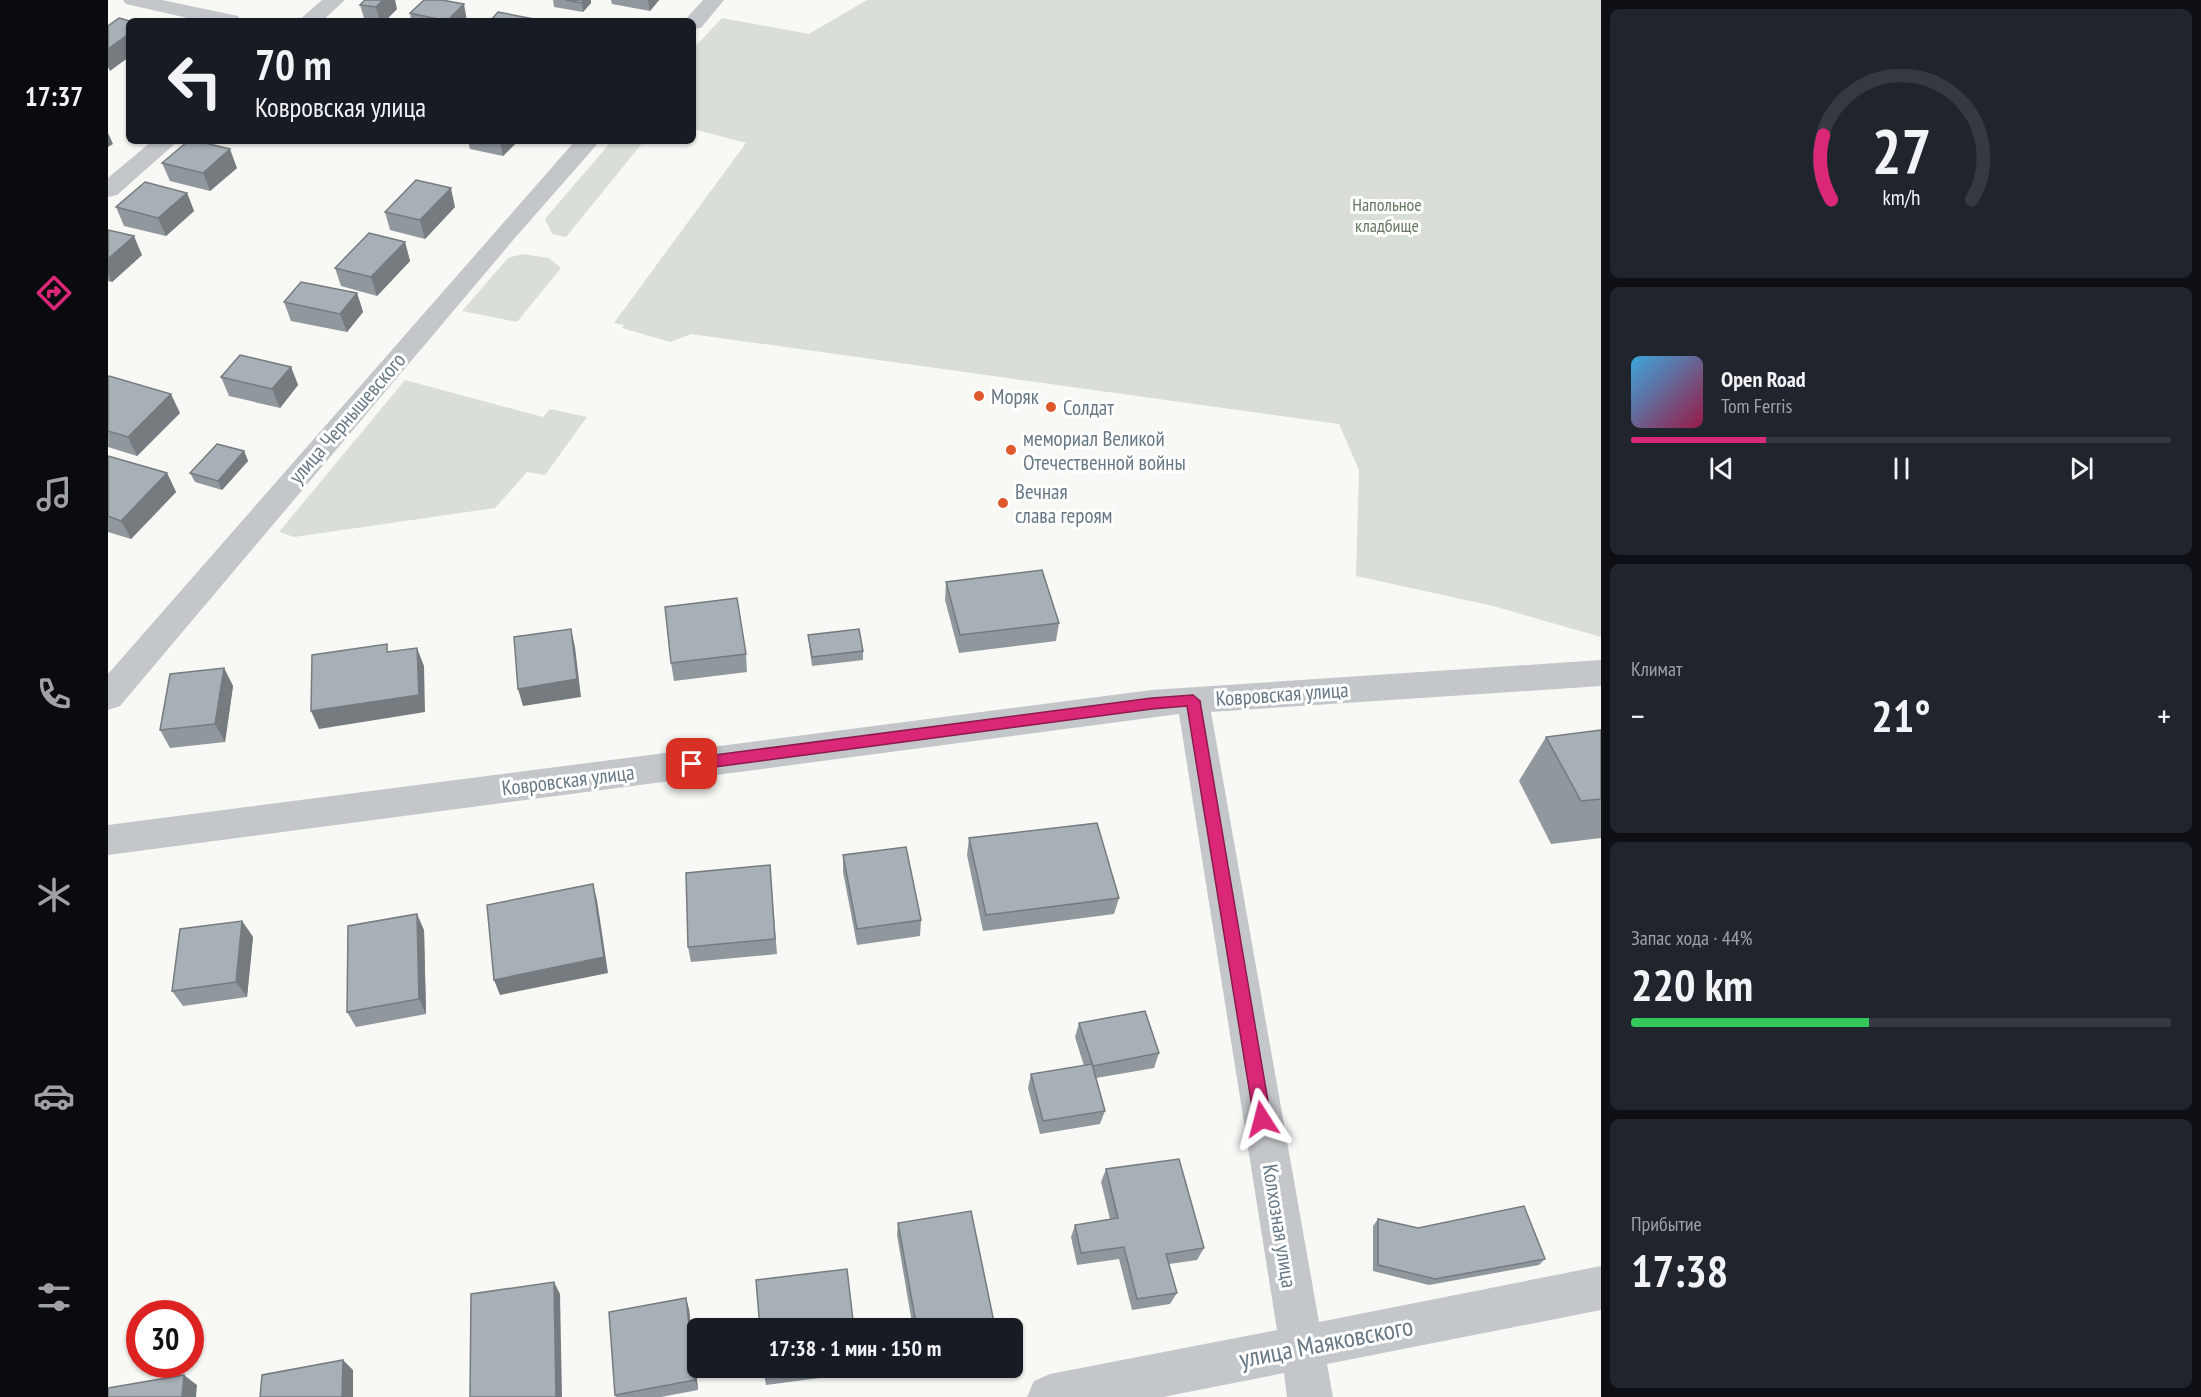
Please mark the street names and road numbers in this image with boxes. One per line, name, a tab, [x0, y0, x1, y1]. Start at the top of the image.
street label: улица Чернышевского	[283, 347, 411, 489]
street label: Ковровская улица	[1215, 676, 1349, 712]
street label: Ковровская улица	[500, 758, 636, 802]
street label: Колхозная улица	[1257, 1162, 1303, 1290]
street label: улица Маяковского	[1236, 1309, 1416, 1375]

